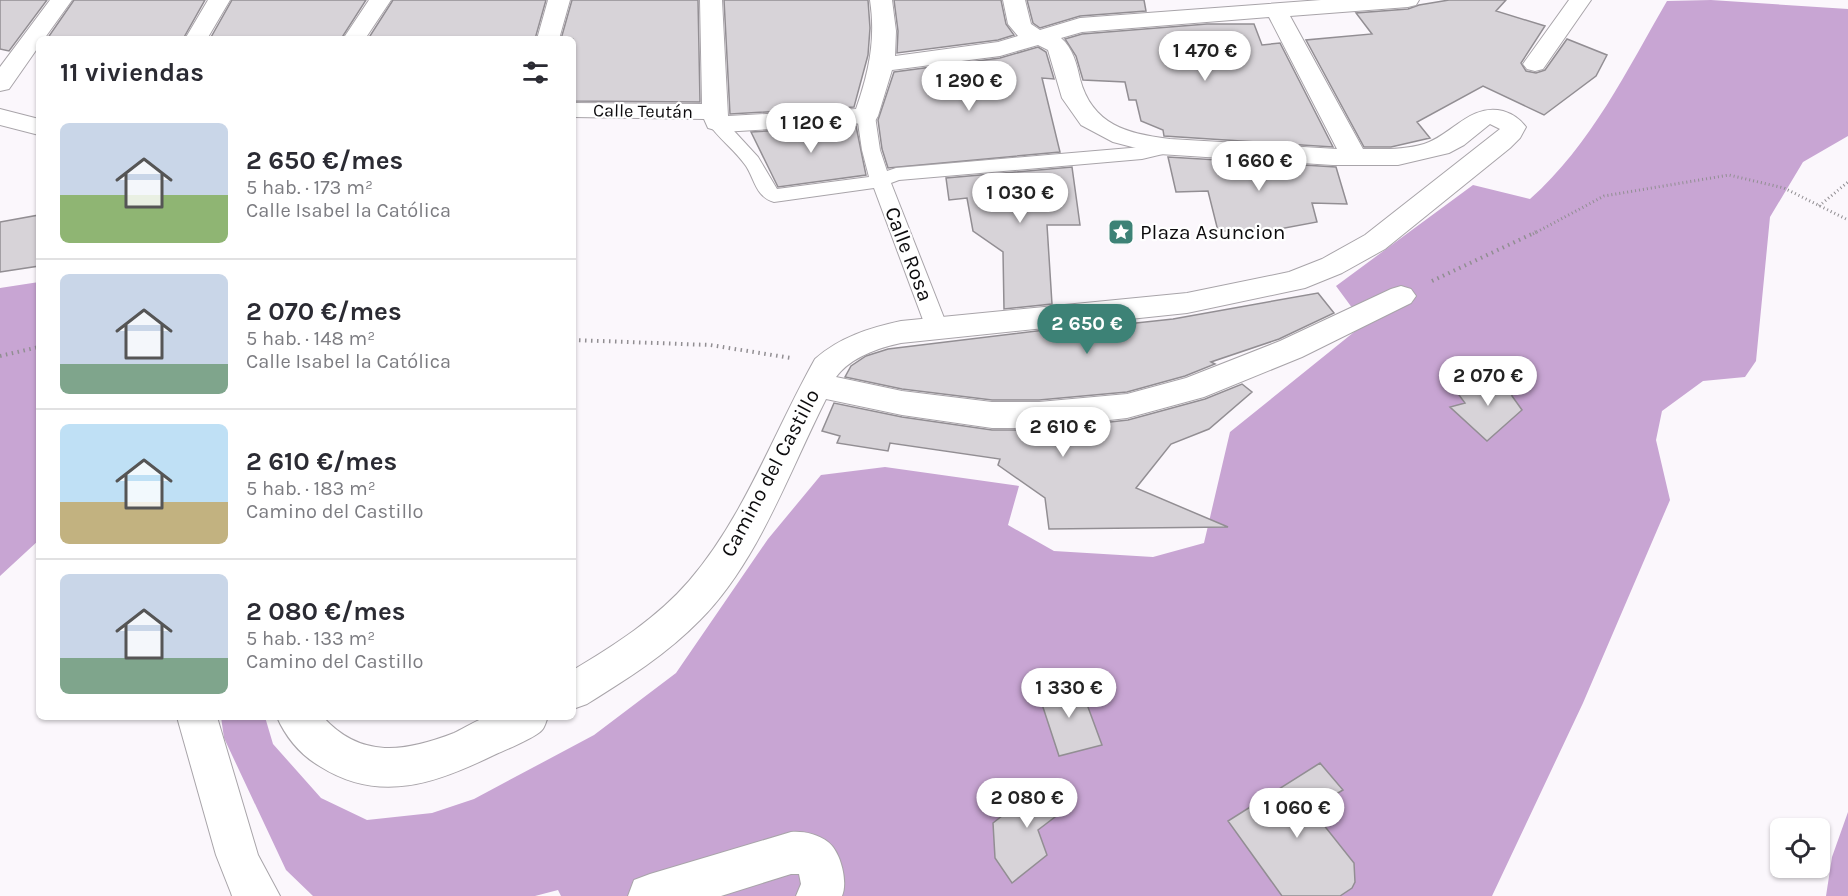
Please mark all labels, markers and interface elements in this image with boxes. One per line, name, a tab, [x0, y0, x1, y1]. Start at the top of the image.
pin: 1 470 €	[1150, 31, 1260, 82]
text: 1 470 €	[1173, 39, 1237, 62]
icon: filters	[519, 56, 552, 89]
text: 11 viviendas	[60, 57, 204, 88]
pin: 1 290 €	[914, 61, 1024, 112]
text: 1 290 €	[936, 69, 1002, 92]
street label: Calle Teután	[593, 99, 693, 123]
pin: 1 120 €	[756, 103, 866, 154]
text: 1 120 €	[780, 111, 842, 134]
pin: 1 660 €	[1204, 141, 1314, 192]
text: 2 650 €/mes	[246, 145, 403, 176]
icon: home	[108, 147, 180, 219]
text: 1 660 €	[1226, 149, 1292, 172]
pin: 1 030 €	[965, 173, 1075, 224]
text: 5 hab. · 173 m²	[246, 176, 373, 199]
text: 1 030 €	[986, 181, 1054, 204]
text: Calle Isabel la Católica	[246, 199, 451, 222]
street label: Calle Rosa	[880, 204, 938, 304]
place icon: Plaza Asuncion	[1106, 217, 1136, 247]
place label: Plaza Asuncion	[1140, 220, 1285, 244]
text: 2 070 €/mes	[246, 296, 402, 327]
icon: home	[108, 298, 180, 370]
pin: 2 650 €	[1032, 304, 1142, 355]
text: 2 650 €	[1051, 312, 1123, 335]
text: 5 hab. · 148 m²	[246, 327, 375, 350]
text: Calle Isabel la Católica	[246, 350, 451, 373]
pin: 2 070 €	[1433, 356, 1543, 407]
text: 2 070 €	[1453, 364, 1523, 387]
street label: Camino del Castillo	[716, 385, 824, 561]
pin: 2 610 €	[1008, 407, 1118, 458]
text: 2 610 €	[1030, 415, 1096, 438]
text: 2 610 €/mes	[246, 446, 397, 477]
icon: home	[108, 448, 180, 520]
text: 5 hab. · 183 m²	[246, 477, 376, 500]
text: Camino del Castillo	[246, 500, 424, 523]
text: 2 080 €/mes	[246, 596, 405, 627]
icon: home	[108, 598, 180, 670]
text: 5 hab. · 133 m²	[246, 627, 375, 650]
text: Camino del Castillo	[246, 650, 424, 673]
pin: 1 330 €	[1014, 668, 1124, 719]
text: 1 330 €	[1035, 676, 1103, 699]
pin: 2 080 €	[972, 778, 1082, 829]
text: 2 080 €	[990, 786, 1064, 809]
pin: 1 060 €	[1242, 788, 1352, 839]
text: 1 060 €	[1263, 796, 1331, 819]
map controls	[1770, 818, 1830, 878]
button: locate	[1770, 818, 1830, 878]

